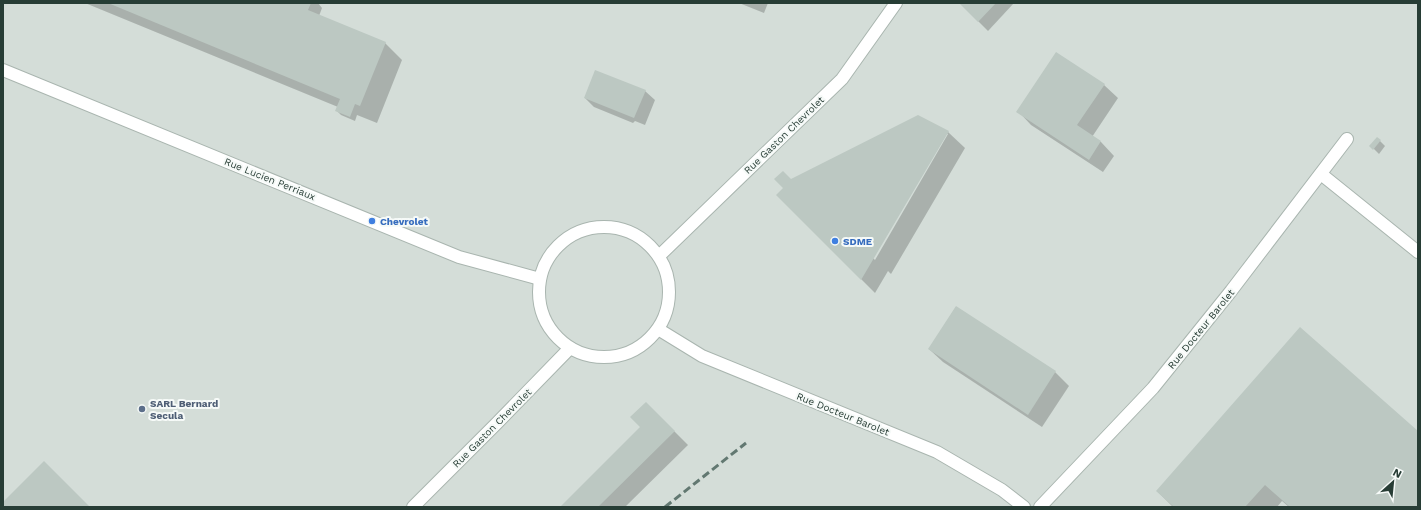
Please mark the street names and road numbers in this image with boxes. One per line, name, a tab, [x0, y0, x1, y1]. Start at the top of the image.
street label: Rue Gaston Chevrolet	[742, 93, 827, 176]
street label: Rue Lucien Perriaux	[223, 156, 317, 202]
street label: Rue Docteur Barolet	[1166, 286, 1237, 371]
street label: Rue Gaston Chevrolet	[450, 386, 534, 470]
street label: Rue Docteur Barolet	[795, 390, 892, 438]

